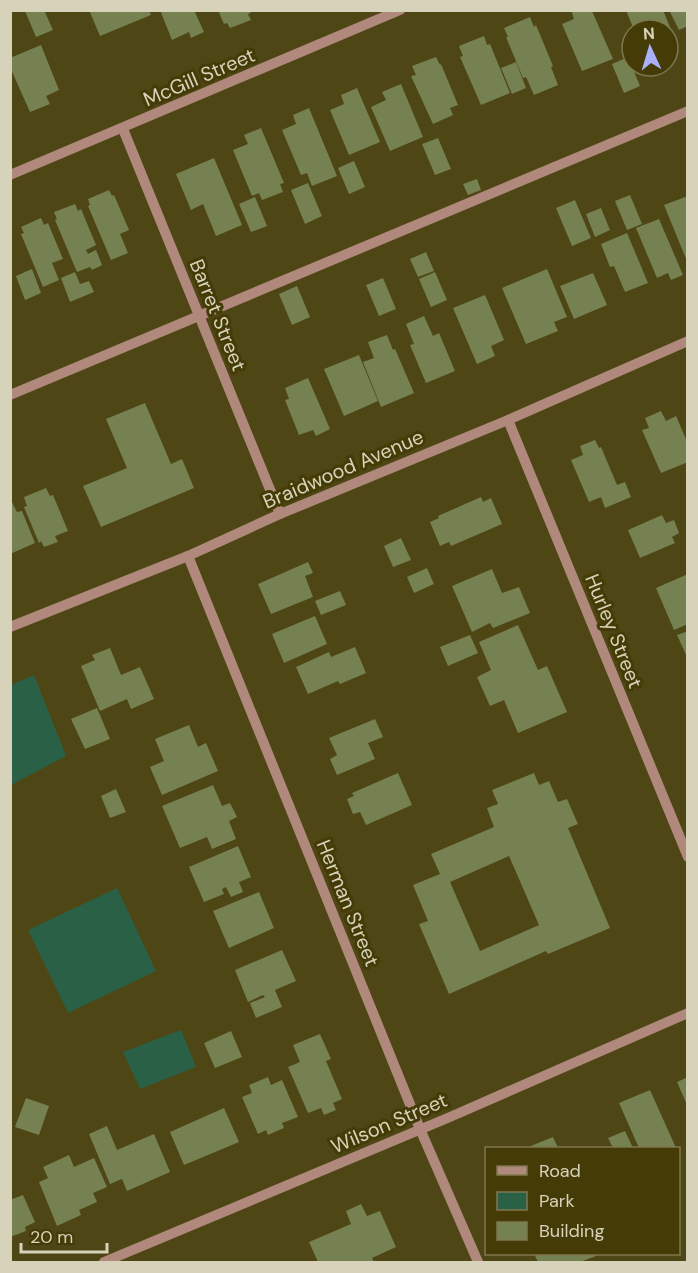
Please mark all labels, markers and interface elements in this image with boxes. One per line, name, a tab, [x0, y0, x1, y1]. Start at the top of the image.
north arrow	[620, 18, 680, 78]
text: N	[642, 23, 656, 44]
street label: McGill Street	[139, 42, 259, 112]
street label: Barret Street	[184, 255, 252, 375]
street label: Braidwood Avenue	[259, 423, 427, 515]
street label: Hurley Street	[579, 570, 649, 692]
street label: Herman Street	[311, 836, 385, 970]
street label: Wilson Street	[327, 1087, 451, 1159]
legend	[485, 1147, 680, 1255]
text: Road	[539, 1159, 581, 1183]
text: Park	[539, 1189, 575, 1213]
scale bar	[21, 1216, 106, 1254]
text: Building	[539, 1219, 604, 1243]
text: 20 m	[30, 1225, 73, 1249]

